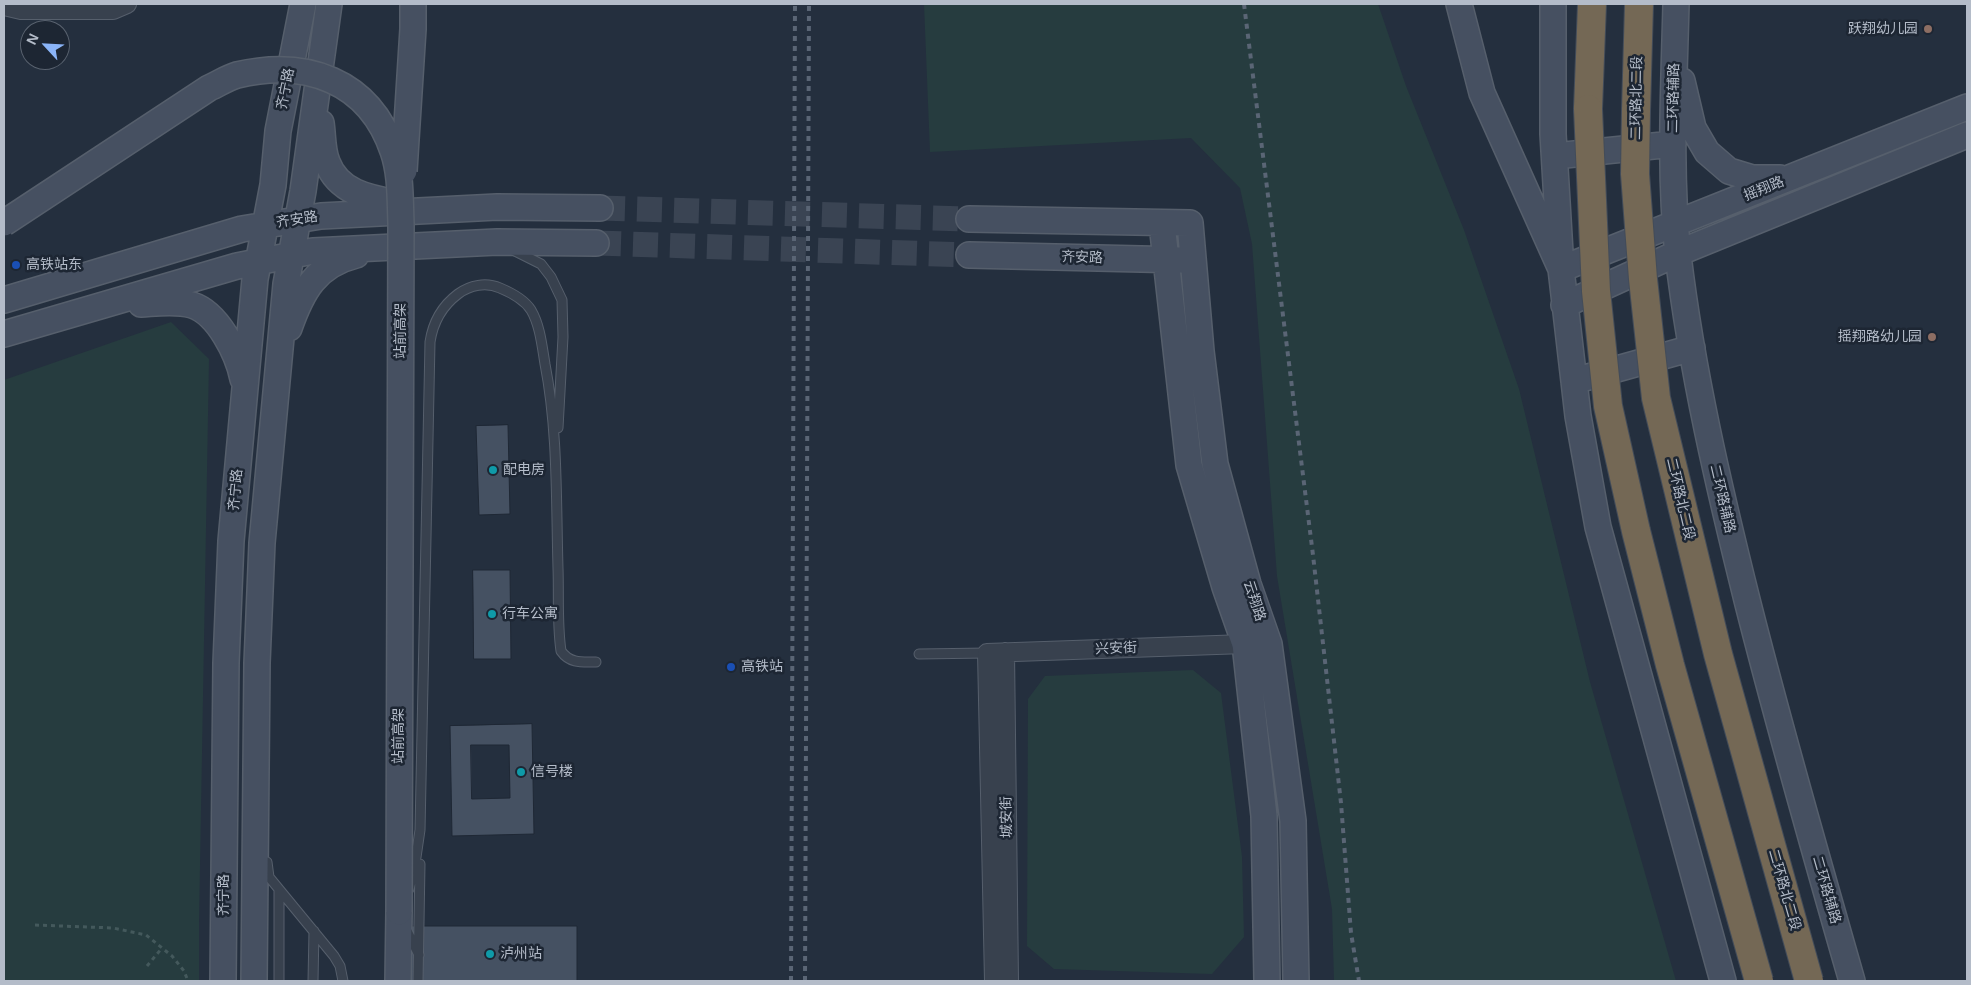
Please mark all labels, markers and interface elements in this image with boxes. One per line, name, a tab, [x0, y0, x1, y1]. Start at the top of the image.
north arrow	[20, 20, 70, 70]
place label: 跃翔幼儿园	[1848, 21, 1918, 37]
marker: 跃翔幼儿园	[1922, 23, 1934, 35]
text: N	[23, 31, 42, 47]
street label: 二环路北二段	[1628, 56, 1646, 140]
street label: 二环路辅路	[1665, 63, 1683, 133]
street label: 齐宁路	[274, 67, 298, 111]
street label: 摇翔路	[1741, 173, 1787, 205]
street label: 齐安路	[275, 208, 319, 232]
street label: 齐安路	[1061, 249, 1103, 267]
place label: 高铁站东	[26, 257, 82, 273]
marker: 高铁站东	[10, 259, 22, 271]
street label: 站前高架	[393, 303, 409, 359]
place label: 摇翔路幼儿园	[1838, 329, 1922, 345]
marker: 摇翔路幼儿园	[1926, 331, 1938, 343]
street label: 二环路北二段	[1662, 456, 1698, 542]
place label: 配电房	[503, 462, 545, 478]
street label: 二环路辅路	[1706, 463, 1738, 535]
marker: 配电房	[487, 464, 499, 476]
street label: 齐宁路	[226, 468, 246, 512]
street label: 云翔路	[1240, 578, 1268, 624]
place label: 行车公寓	[502, 606, 558, 622]
marker: 行车公寓	[486, 608, 498, 620]
street label: 兴安街	[1095, 640, 1137, 658]
place label: 高铁站	[741, 659, 783, 675]
marker: 高铁站	[725, 661, 737, 673]
street label: 站前高架	[391, 708, 407, 764]
place label: 信号楼	[531, 764, 573, 780]
marker: 信号楼	[515, 766, 527, 778]
street label: 城安街	[998, 796, 1016, 838]
street label: 二环路北二段	[1764, 847, 1804, 933]
street label: 二环路辅路	[1808, 854, 1844, 926]
street label: 齐宁路	[216, 874, 232, 916]
place label: 泸州站	[500, 946, 542, 962]
marker: 泸州站	[484, 948, 496, 960]

